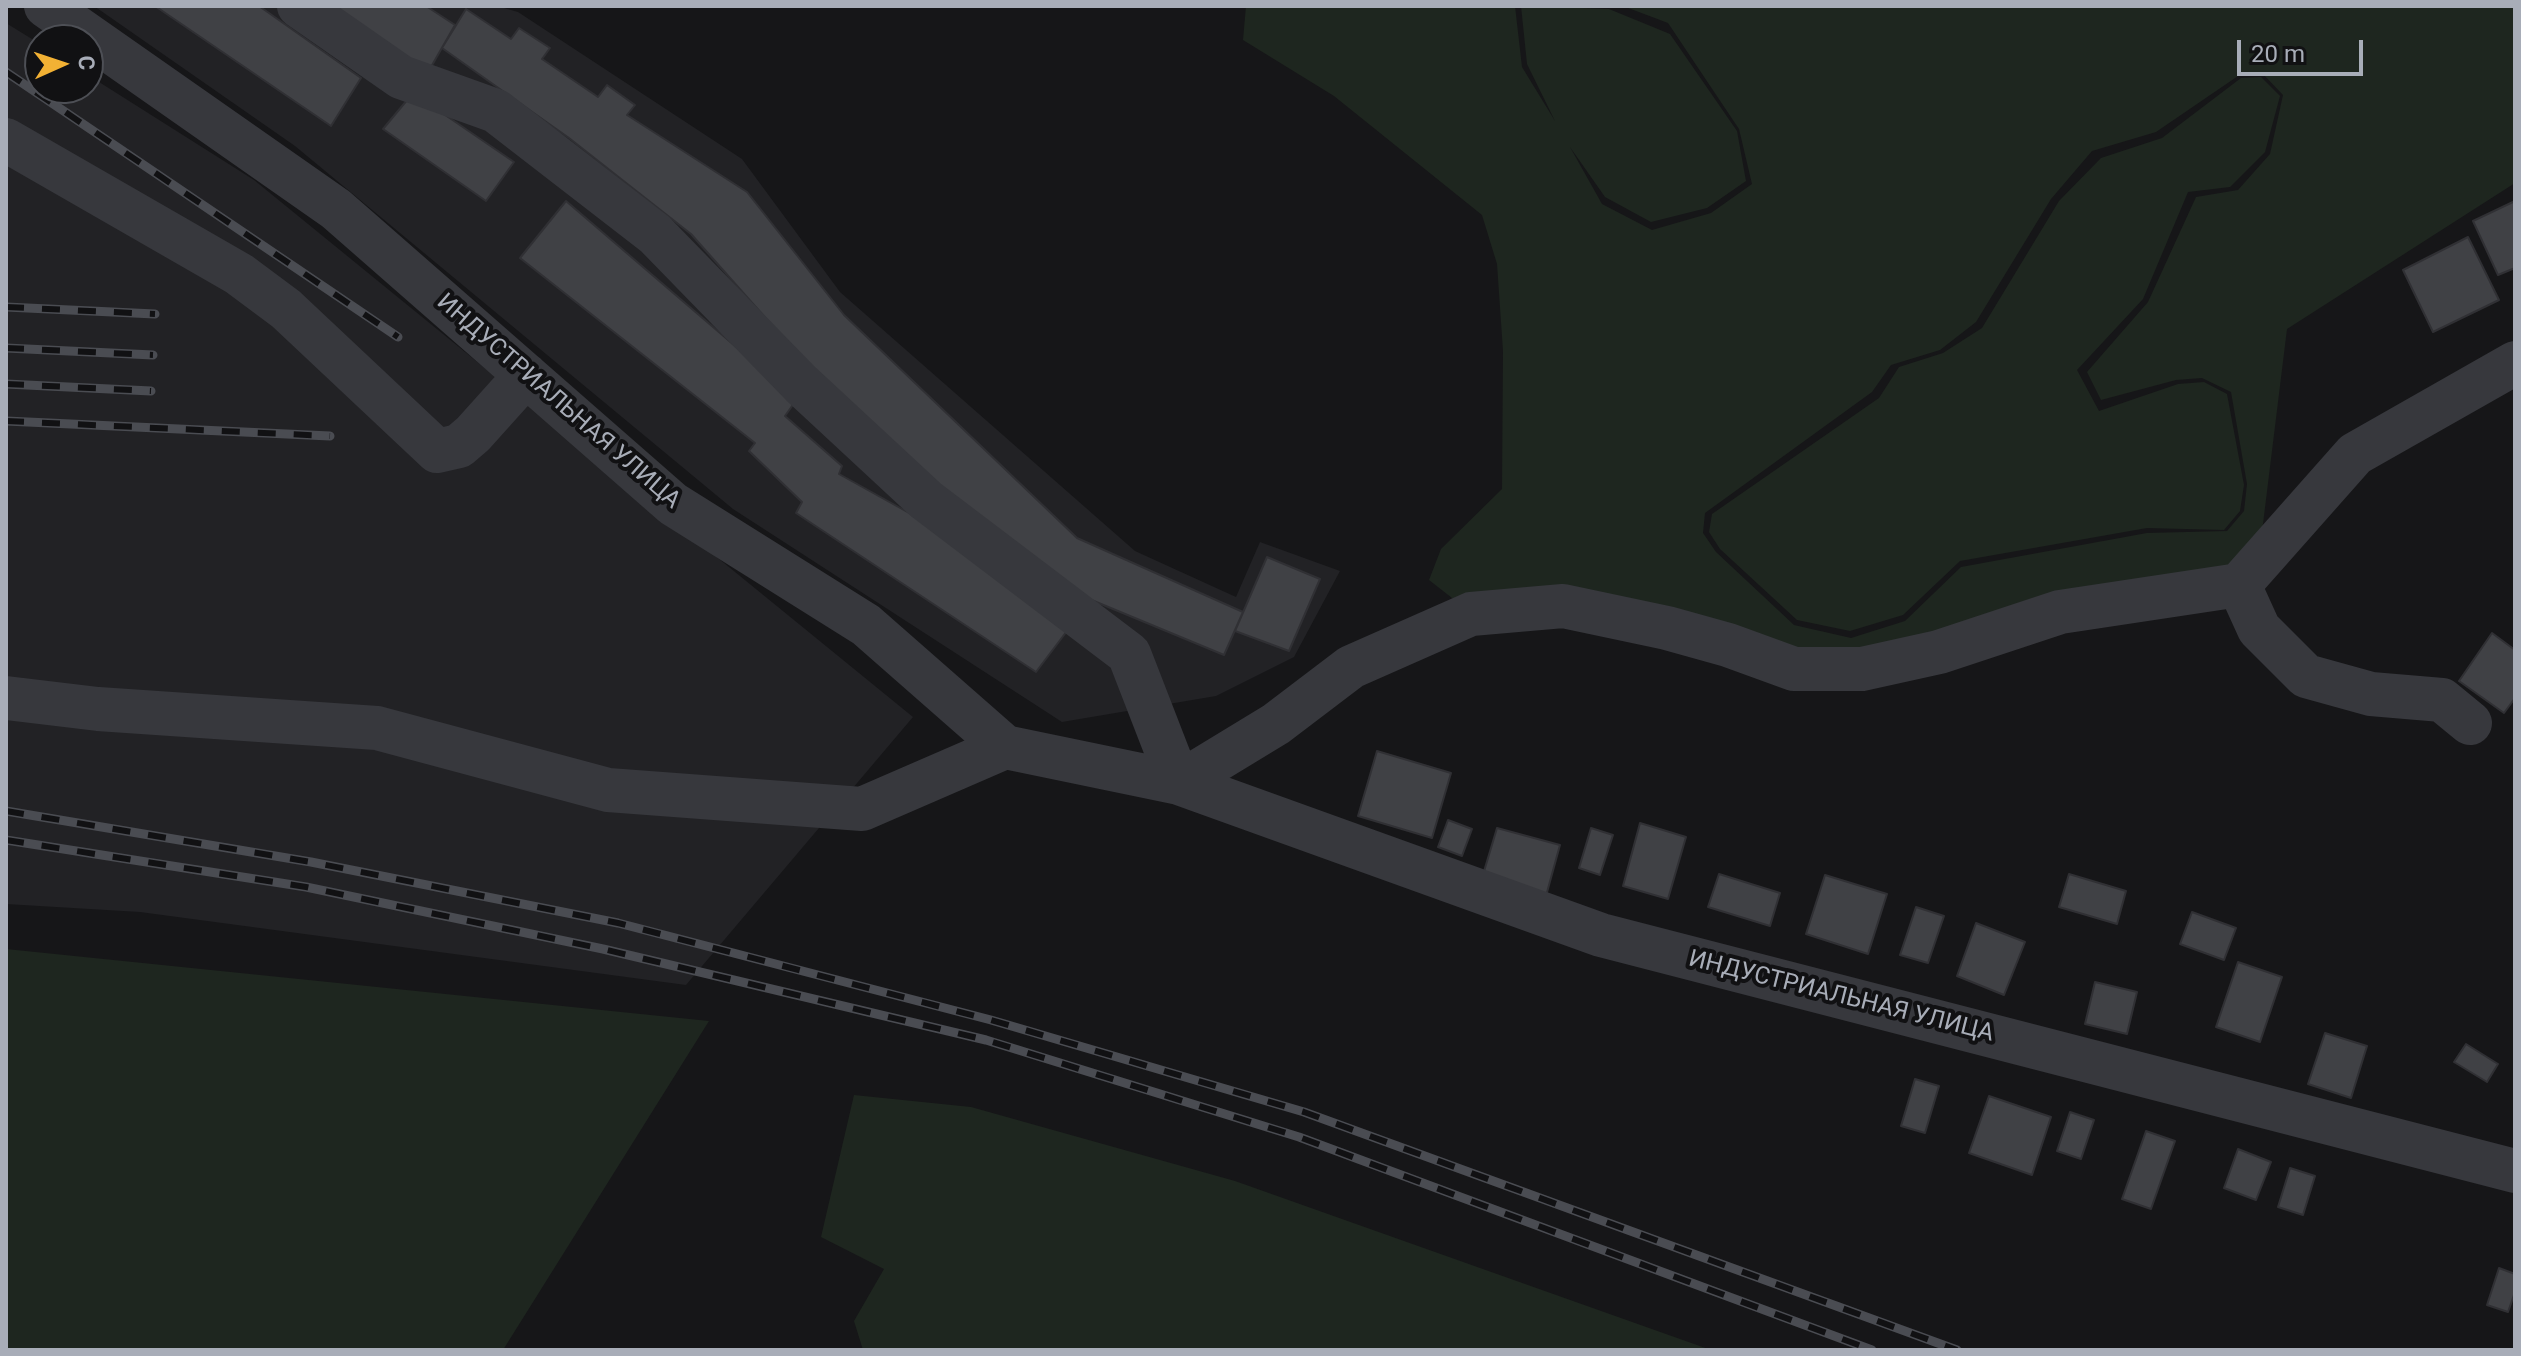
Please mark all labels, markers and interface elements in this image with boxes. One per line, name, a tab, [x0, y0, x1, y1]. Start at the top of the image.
north arrow	[24, 24, 104, 104]
scale bar	[2241, 24, 2367, 74]
text: 20 m	[2251, 40, 2305, 68]
text: С	[74, 55, 99, 71]
street label: ИНДУСТРИАЛЬНАЯ УЛИЦА	[430, 288, 686, 516]
street label: ИНДУСТРИАЛЬНАЯ УЛИЦА	[1685, 945, 1997, 1049]

